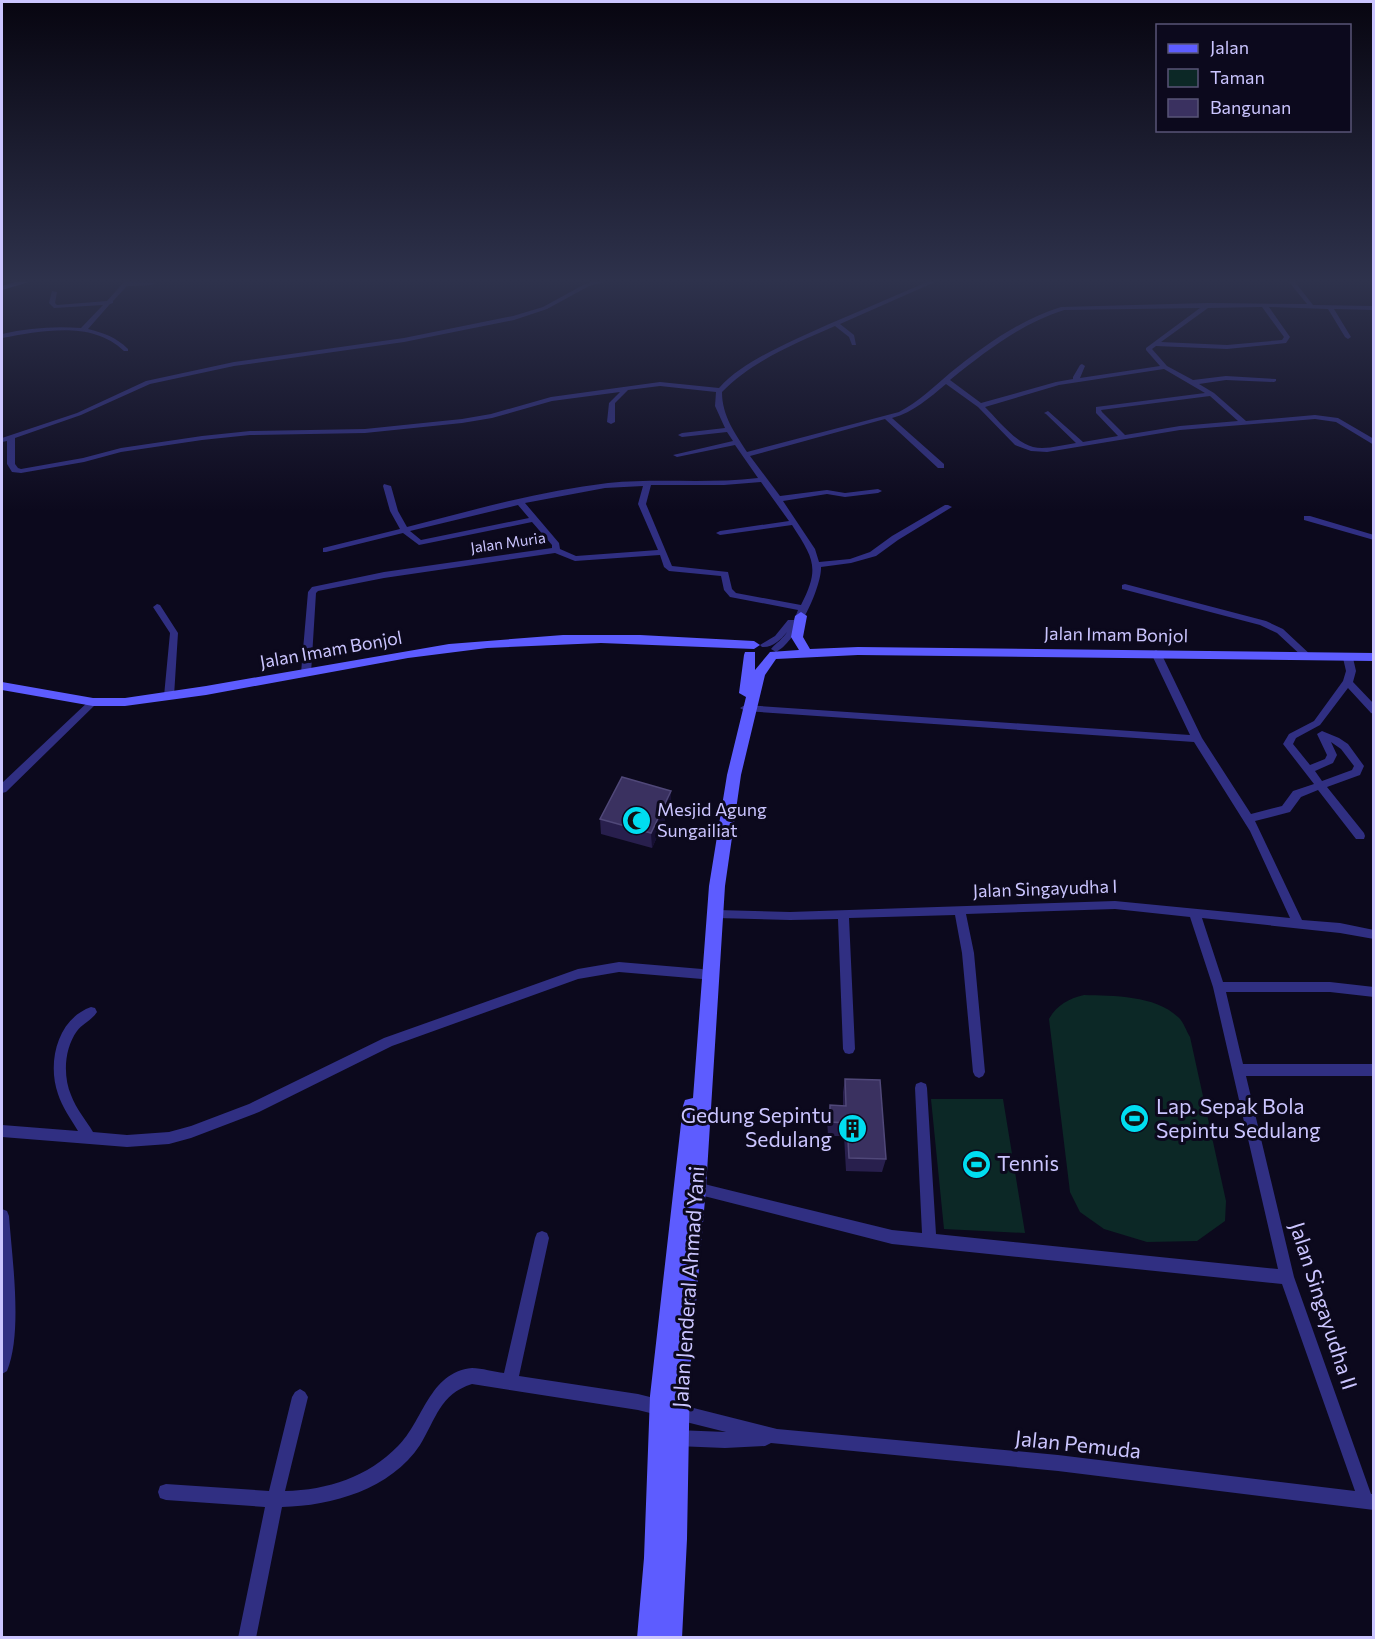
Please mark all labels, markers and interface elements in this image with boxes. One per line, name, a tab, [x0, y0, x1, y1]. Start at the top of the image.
legend	[1156, 24, 1351, 132]
text: Jalan	[1210, 36, 1249, 58]
text: Taman	[1210, 66, 1265, 88]
text: Bangunan	[1210, 96, 1291, 118]
street label: Jalan Muria	[469, 528, 547, 556]
street label: Jalan Imam Bonjol	[1044, 622, 1188, 646]
street label: Jalan Imam Bonjol	[258, 626, 404, 672]
place label: Mesjid Agung Sungailiat	[657, 798, 767, 841]
mosque icon: Mesjid Agung Sungailiat	[620, 804, 652, 836]
street label: Jalan Singayudha I	[972, 874, 1118, 902]
place label: Lap. Sepak Bola Sepintu Sedulang	[1156, 1093, 1321, 1142]
place label: Gedung Sepintu Sedulang	[681, 1102, 832, 1151]
sports icon: Lap. Sepak Bola Sepintu Sedulang	[1119, 1103, 1151, 1135]
building icon: Gedung Sepintu Sedulang	[837, 1112, 869, 1144]
sports icon: Tennis	[960, 1148, 992, 1180]
place label: Tennis	[997, 1150, 1059, 1175]
street label: Jalan Jenderal Ahmad Yani	[667, 1165, 708, 1409]
street label: Jalan Singayudha II	[1286, 1219, 1363, 1392]
street label: Jalan Pemuda	[1014, 1424, 1142, 1463]

